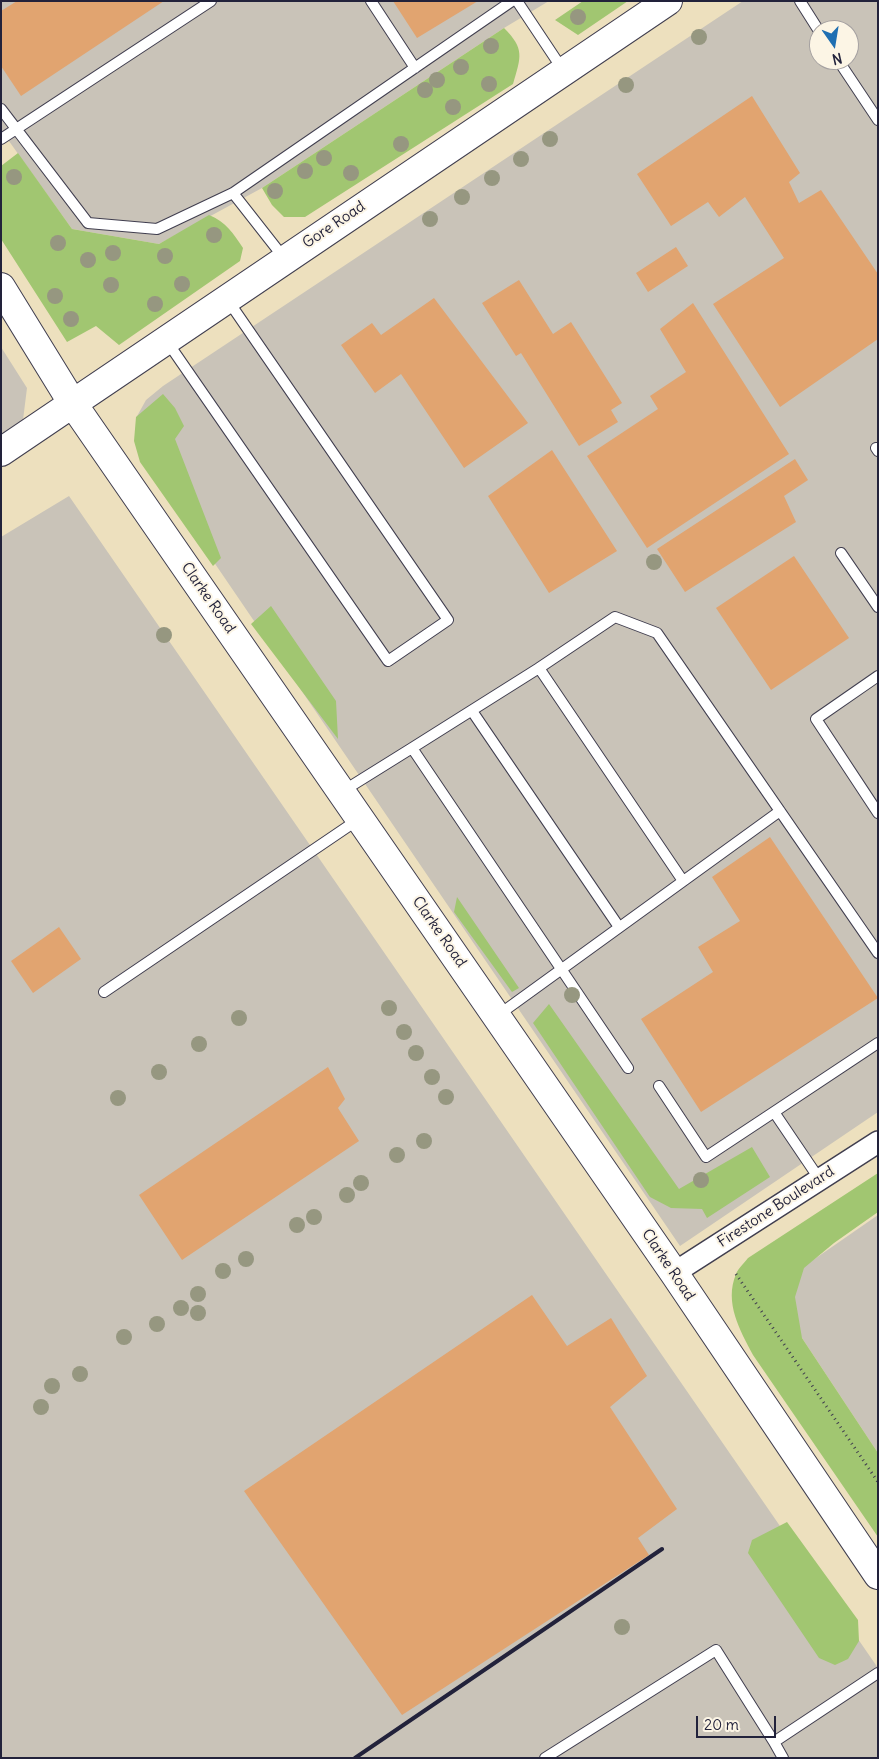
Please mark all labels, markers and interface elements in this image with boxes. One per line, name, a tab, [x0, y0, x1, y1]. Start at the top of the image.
north arrow	[809, 20, 859, 70]
text: N	[830, 49, 844, 69]
street label: Gore Road	[299, 197, 369, 253]
street label: Clarke Road	[177, 559, 239, 637]
street label: Clarke Road	[408, 893, 470, 971]
street label: Firestone Boulevard	[714, 1163, 838, 1251]
street label: Clarke Road	[638, 1226, 698, 1304]
scale bar	[699, 1706, 779, 1738]
text: 20 m	[704, 1715, 739, 1734]

